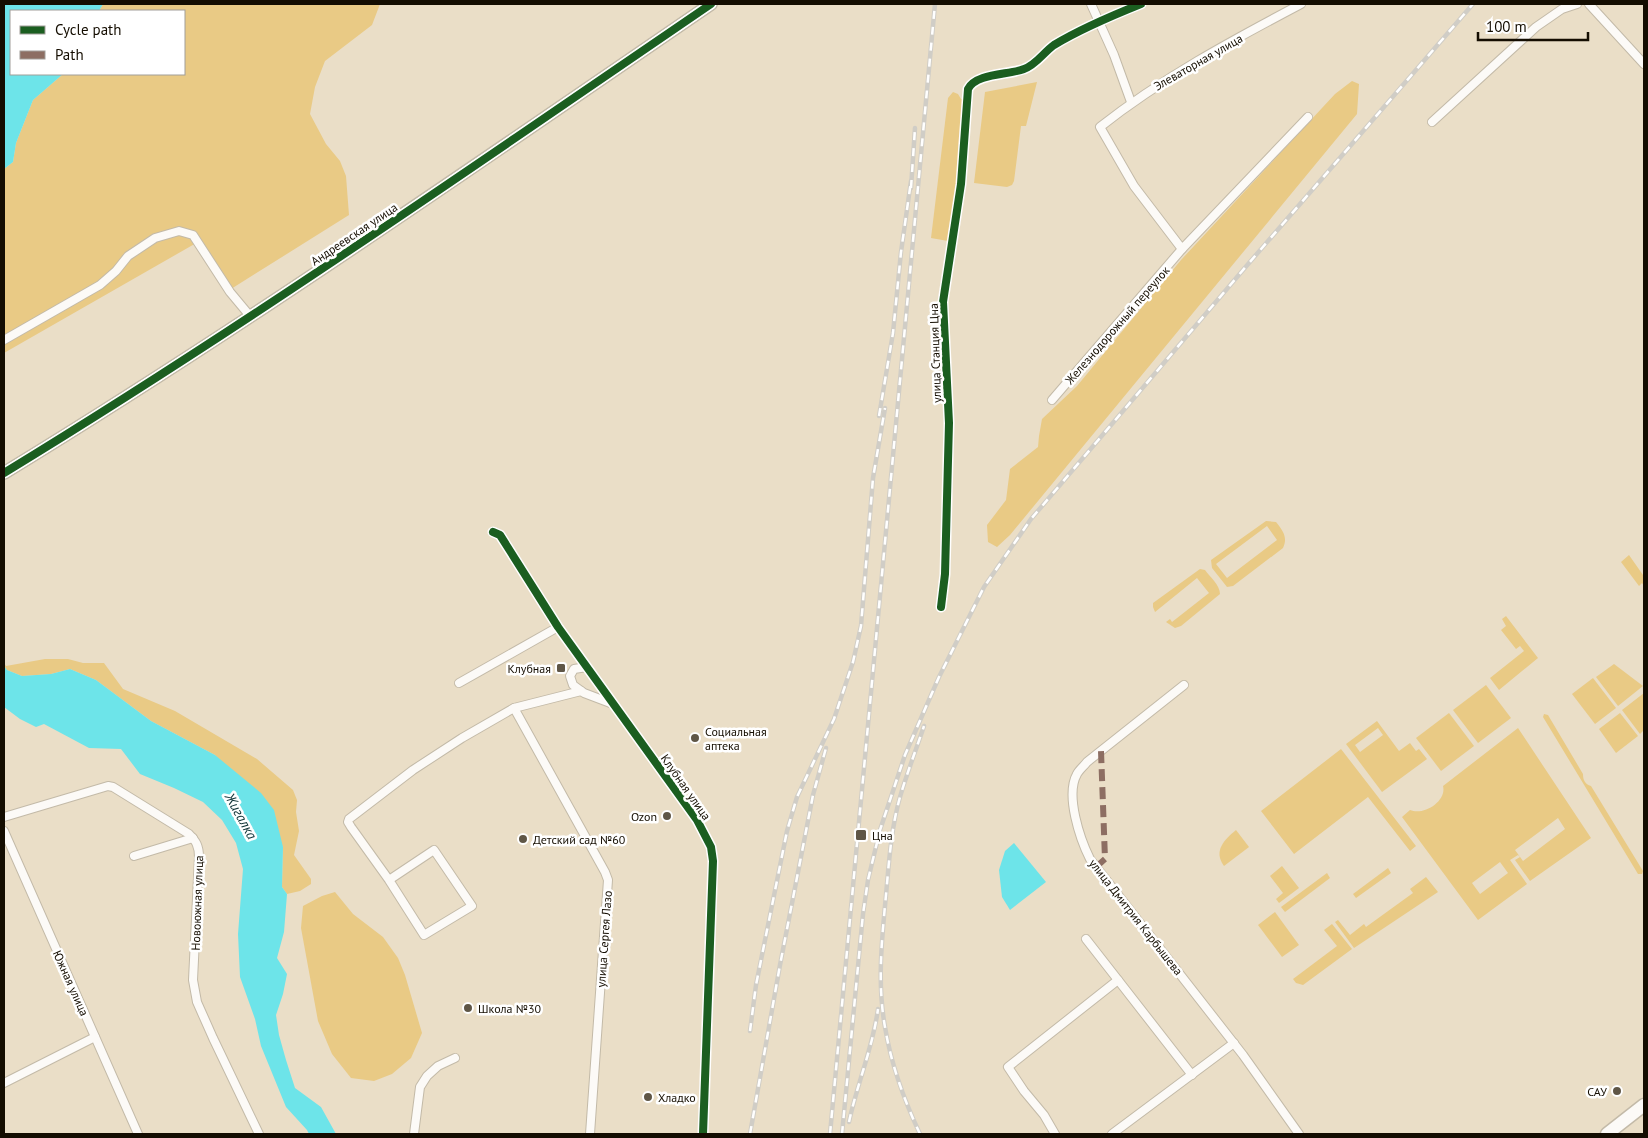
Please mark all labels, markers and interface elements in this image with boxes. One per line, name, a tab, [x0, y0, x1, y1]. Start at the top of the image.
legend	[10, 10, 185, 75]
scale bar	[1478, 10, 1588, 42]
text: 100 m	[1486, 17, 1527, 36]
text: Cycle path	[55, 20, 121, 39]
street label: Элеваторная улица	[1151, 30, 1245, 93]
text: Path	[55, 45, 84, 64]
street label: Андреевская улица	[308, 199, 400, 268]
street label: Железнодорожный переулок	[1061, 263, 1173, 388]
street label: улица Станция Цна	[926, 303, 944, 403]
place label: Клубная	[507, 661, 551, 676]
marker: Клубная	[555, 662, 567, 674]
place label: Социальная аптека	[705, 724, 767, 753]
marker: Социальная аптека	[689, 732, 701, 744]
street label: Клубная улица	[658, 751, 714, 823]
water label: Жигалка	[220, 789, 261, 842]
place label: Ozon	[631, 809, 657, 824]
marker: Ozon	[661, 810, 673, 822]
marker: Цна	[854, 828, 868, 842]
place label: Цна	[872, 828, 893, 843]
place label: Детский сад №60	[533, 832, 626, 847]
marker: Детский сад №60	[517, 833, 529, 845]
street label: Новоюжная улица	[188, 855, 206, 951]
street label: улица Дмитрия Карбышева	[1086, 856, 1186, 978]
street label: улица Сергея Лазо	[593, 890, 615, 988]
street label: Южная улица	[50, 948, 92, 1018]
place label: Школа №30	[478, 1001, 541, 1016]
marker: Школа №30	[462, 1002, 474, 1014]
place label: САУ	[1587, 1084, 1607, 1099]
marker: САУ	[1611, 1085, 1623, 1097]
place label: Хладко	[658, 1090, 696, 1105]
marker: Хладко	[642, 1091, 654, 1103]

